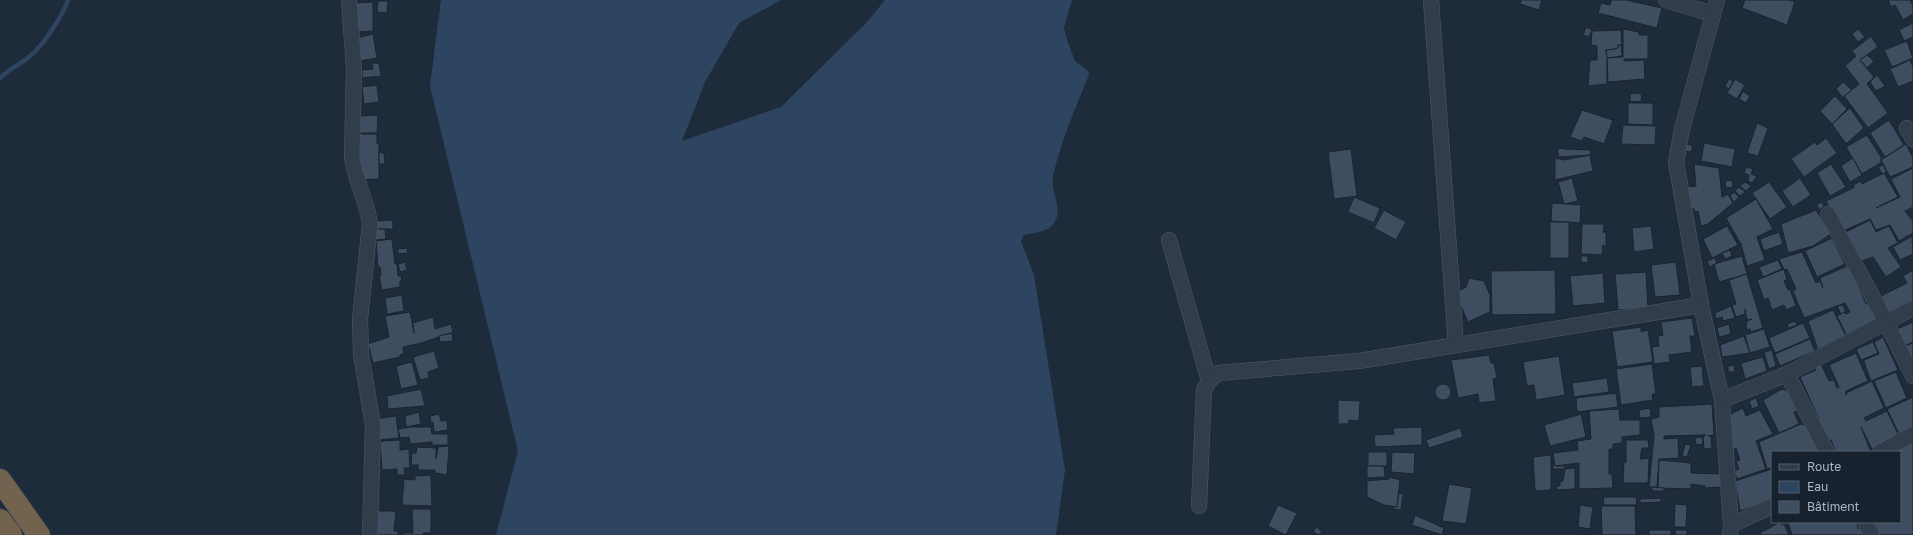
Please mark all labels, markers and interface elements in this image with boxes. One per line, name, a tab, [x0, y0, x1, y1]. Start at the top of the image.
legend	[1771, 451, 1901, 523]
text: Route	[1807, 459, 1841, 474]
text: Eau	[1807, 479, 1828, 494]
text: Bâtiment	[1807, 499, 1860, 514]

